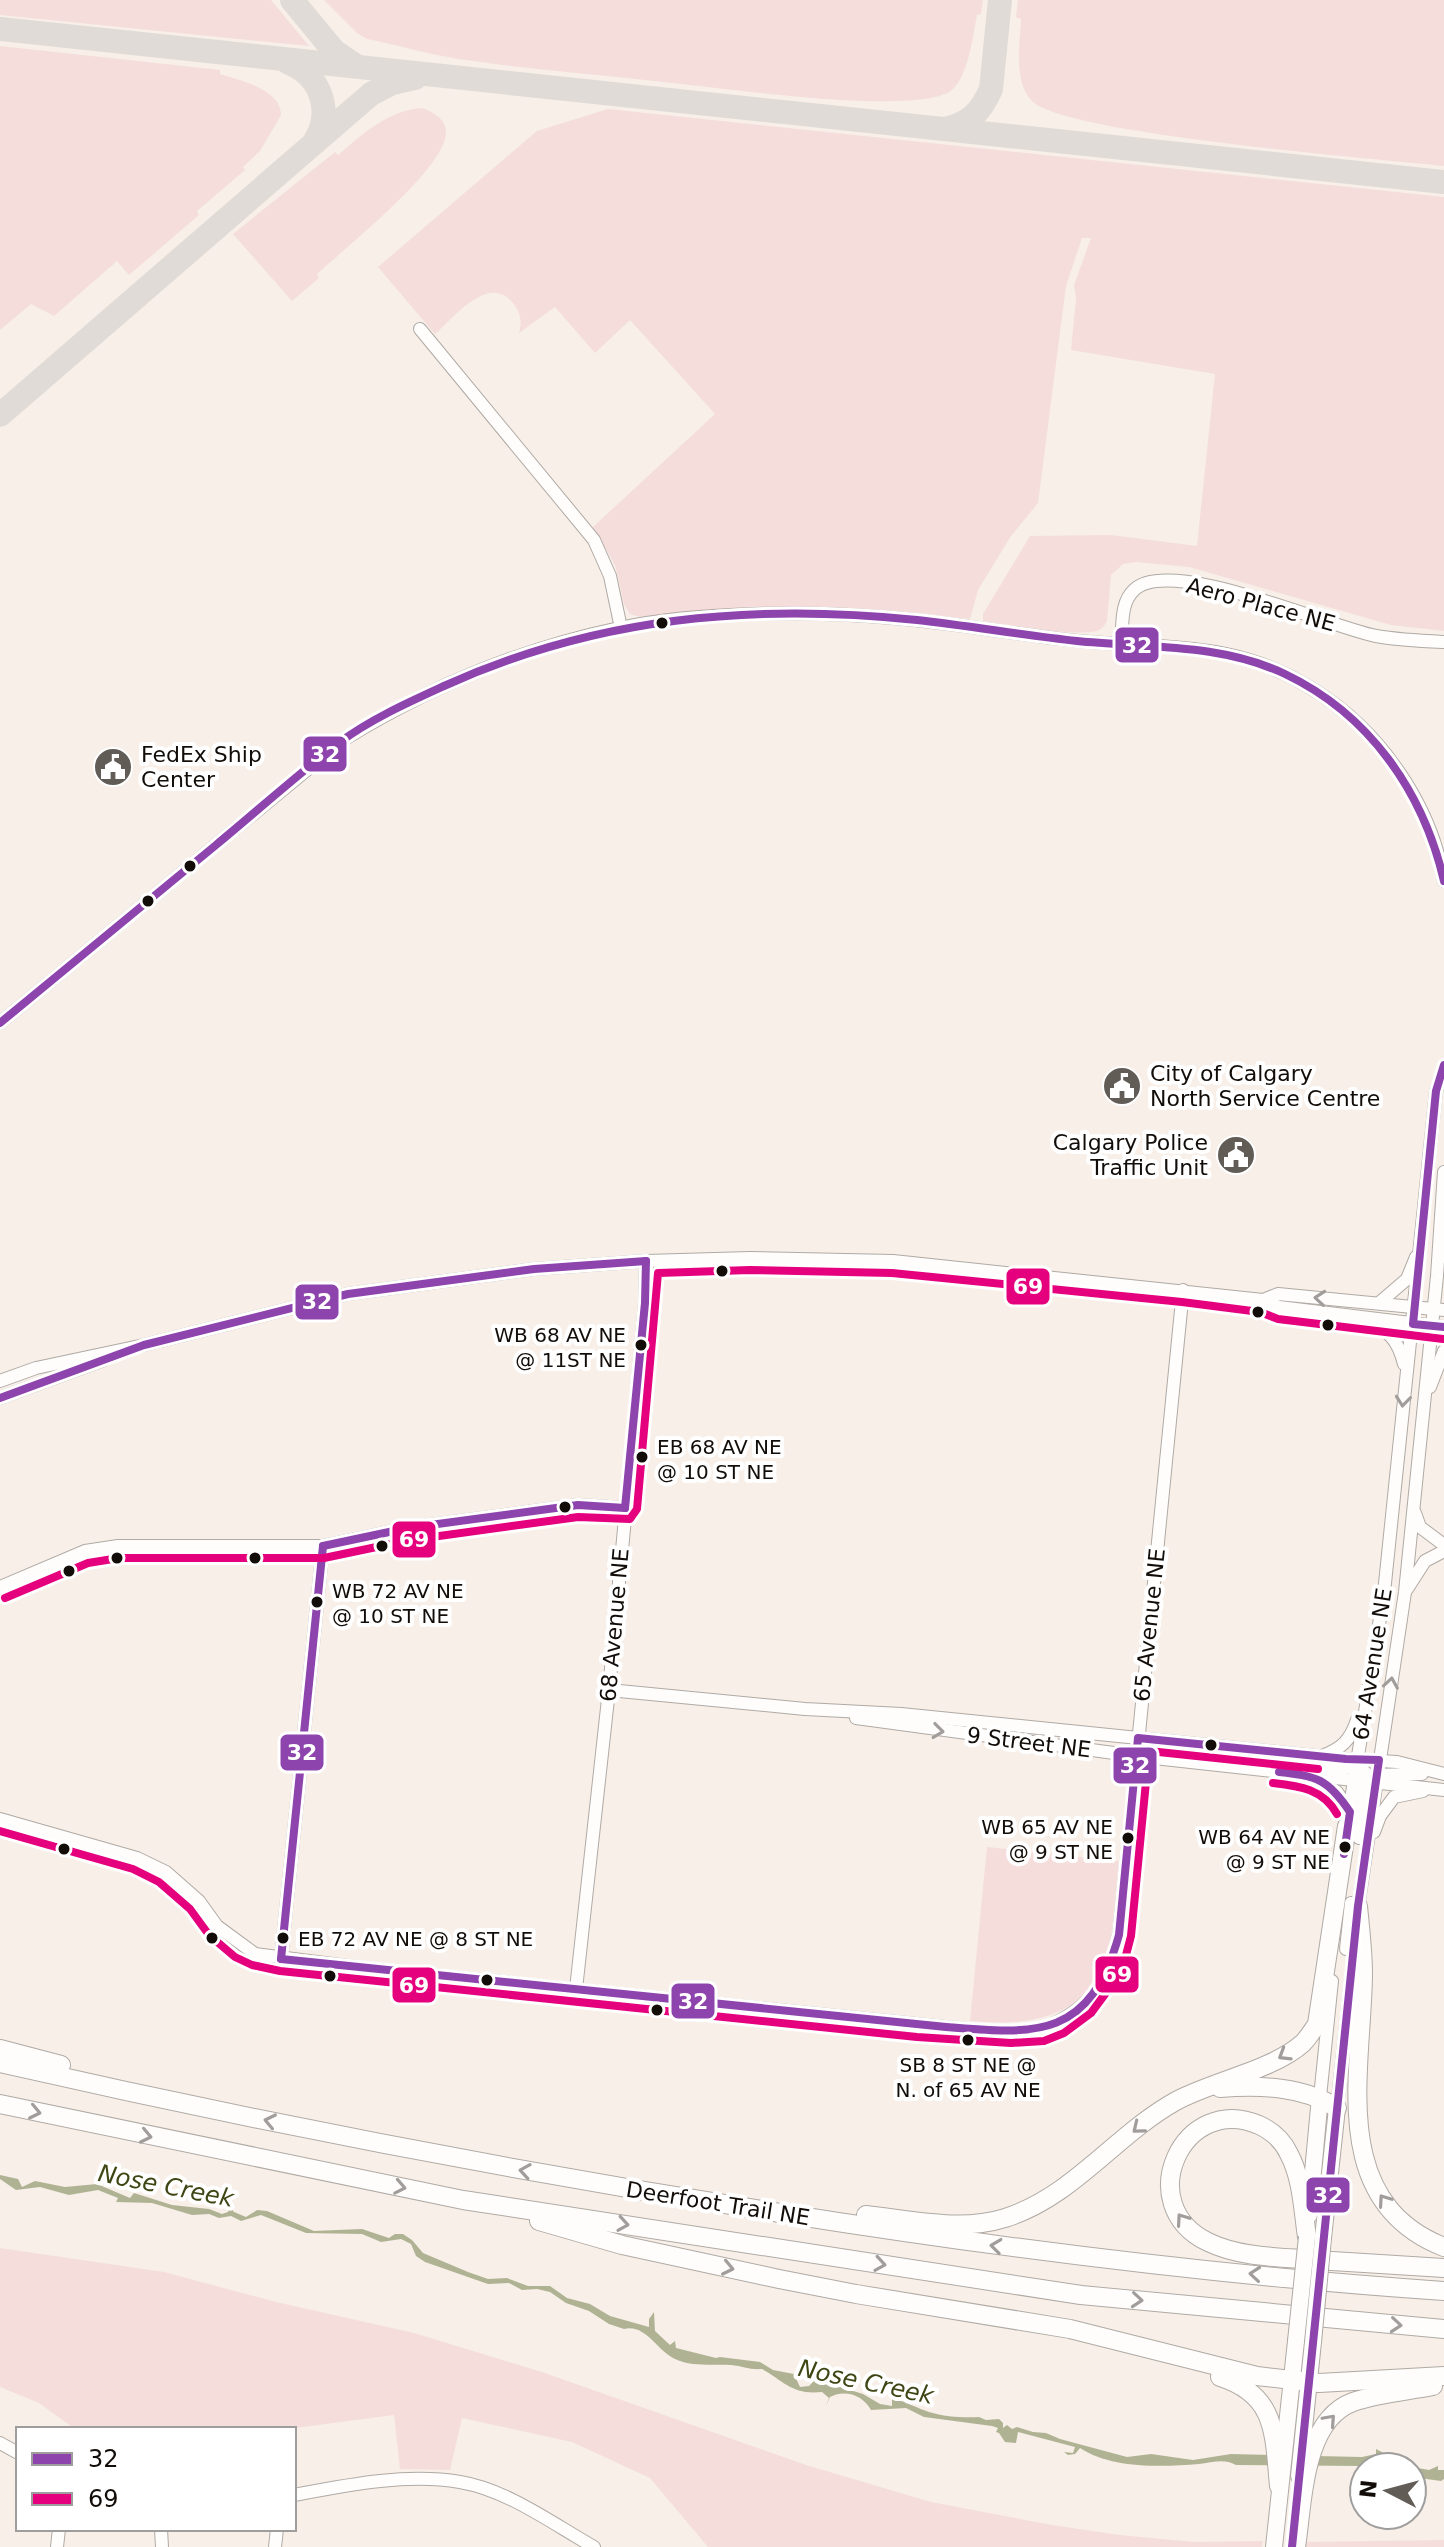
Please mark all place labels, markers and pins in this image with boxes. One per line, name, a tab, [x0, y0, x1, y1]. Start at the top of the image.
unlabelled marker	[654, 615, 670, 631]
place label: FedEx Ship Center	[141, 742, 262, 792]
public building icon: FedEx Ship Center	[92, 746, 134, 788]
unlabelled marker	[182, 858, 198, 874]
unlabelled marker	[140, 893, 156, 909]
place label: City of Calgary North Service Centre	[1150, 1061, 1380, 1111]
public building icon: City of Calgary North Service Centre	[1101, 1065, 1143, 1107]
place label: Calgary Police Traffic Unit	[1053, 1130, 1208, 1180]
public building icon: Calgary Police Traffic Unit	[1215, 1134, 1257, 1176]
unlabelled marker	[714, 1263, 730, 1279]
unlabelled marker	[1250, 1304, 1266, 1320]
unlabelled marker	[1320, 1317, 1336, 1333]
place label: WB 68 AV NE @ 11ST NE	[494, 1323, 626, 1372]
marker: WB 68 AV NE @ 11ST NE	[633, 1337, 649, 1353]
place label: EB 68 AV NE @ 10 ST NE	[657, 1435, 782, 1484]
marker: EB 68 AV NE @ 10 ST NE	[634, 1449, 650, 1465]
unlabelled marker	[557, 1499, 573, 1515]
unlabelled marker	[374, 1538, 390, 1554]
unlabelled marker	[109, 1550, 125, 1566]
unlabelled marker	[247, 1550, 263, 1566]
unlabelled marker	[61, 1563, 77, 1579]
place label: WB 72 AV NE @ 10 ST NE	[332, 1579, 464, 1628]
marker: WB 72 AV NE @ 10 ST NE	[309, 1594, 325, 1610]
unlabelled marker	[1203, 1737, 1219, 1753]
place label: WB 65 AV NE @ 9 ST NE	[981, 1815, 1113, 1864]
place label: WB 64 AV NE @ 9 ST NE	[1198, 1825, 1330, 1874]
marker: WB 65 AV NE @ 9 ST NE	[1120, 1830, 1136, 1846]
marker: WB 64 AV NE @ 9 ST NE	[1337, 1839, 1353, 1855]
unlabelled marker	[56, 1841, 72, 1857]
place label: EB 72 AV NE @ 8 ST NE	[298, 1927, 533, 1951]
unlabelled marker	[204, 1930, 220, 1946]
marker: EB 72 AV NE @ 8 ST NE	[275, 1930, 291, 1946]
unlabelled marker	[322, 1968, 338, 1984]
unlabelled marker	[479, 1972, 495, 1988]
unlabelled marker	[649, 2002, 665, 2018]
marker: SB 8 ST NE @ N. of 65 AV NE	[960, 2032, 976, 2048]
place label: SB 8 ST NE @ N. of 65 AV NE	[895, 2053, 1041, 2102]

